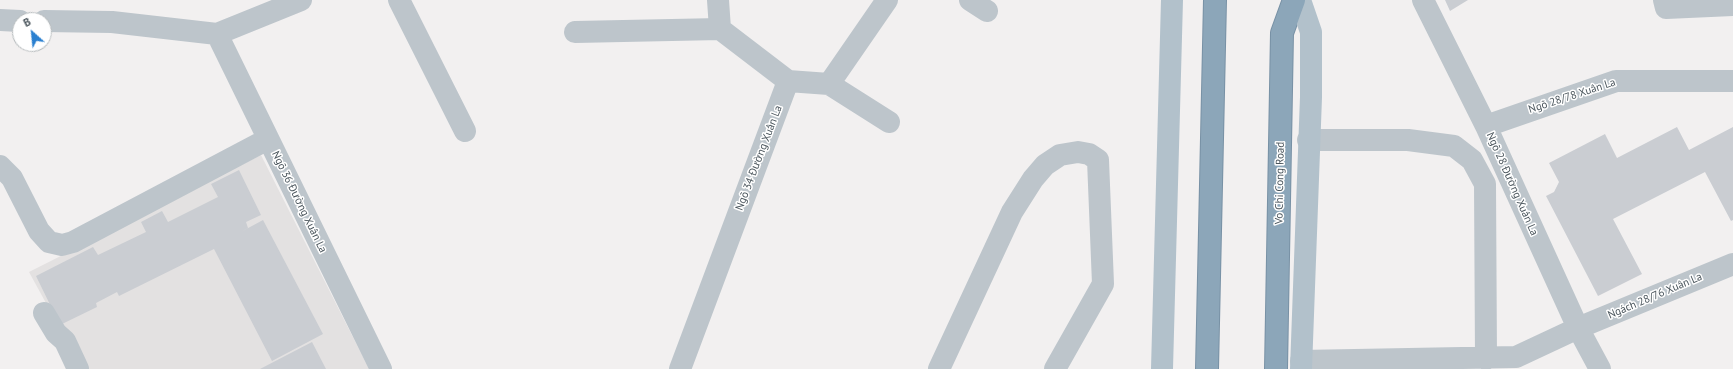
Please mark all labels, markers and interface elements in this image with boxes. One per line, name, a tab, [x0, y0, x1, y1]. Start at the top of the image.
north arrow	[12, 12, 52, 52]
text: B	[21, 14, 33, 30]
street label: Ngõ 28/78 Xuân La	[1527, 76, 1617, 116]
street label: Ngõ 34 Đường Xuân La	[733, 104, 785, 212]
street label: Ngõ 28 Đường Xuân La	[1483, 130, 1541, 238]
street label: Vo Chi Cong Road	[1273, 142, 1287, 224]
street label: Ngõ 36 Đường Xuân La	[269, 149, 329, 255]
street label: Ngách 28/76 Xuân La	[1606, 270, 1704, 322]

